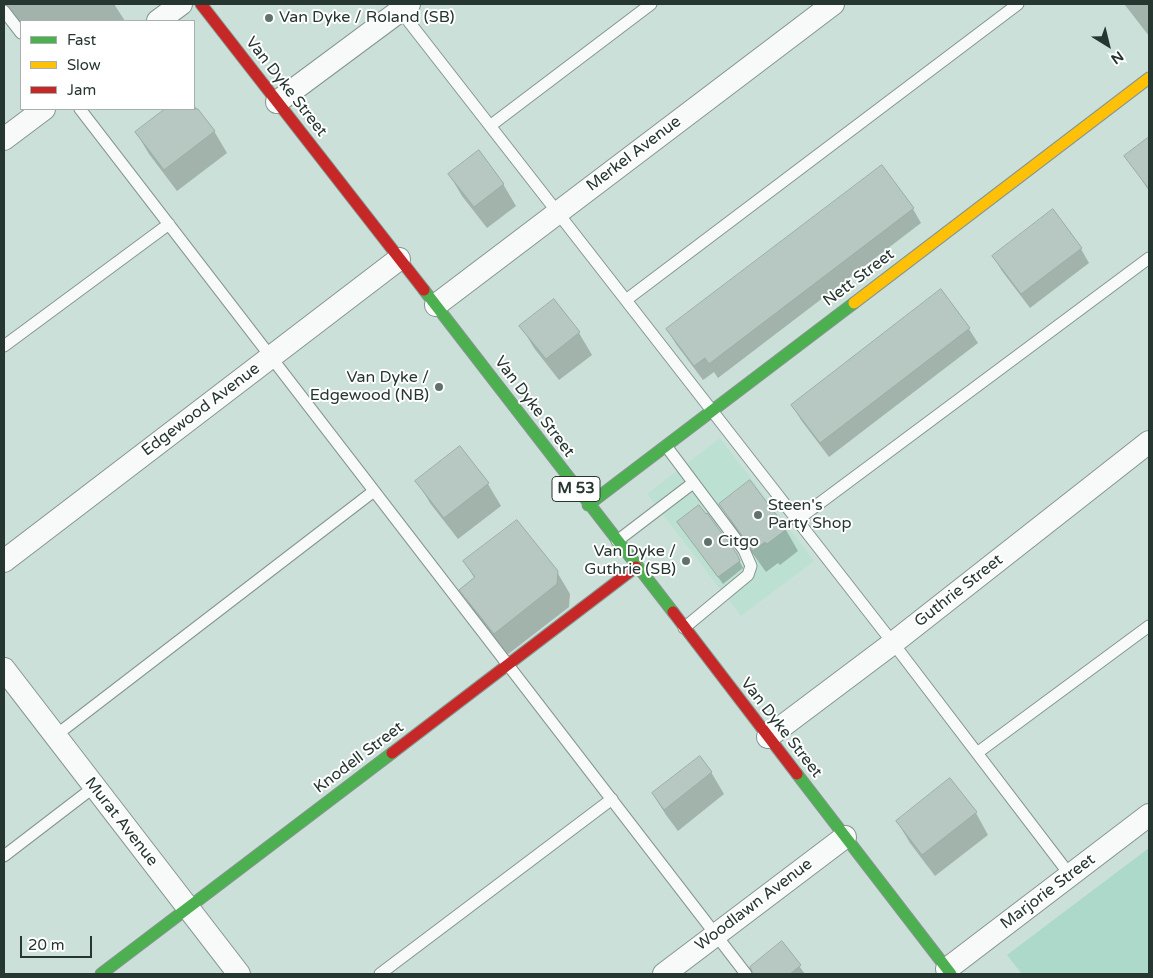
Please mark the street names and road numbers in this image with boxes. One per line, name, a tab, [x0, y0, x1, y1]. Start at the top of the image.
street label: Van Dyke Street	[241, 33, 331, 141]
street label: Merkel Avenue	[583, 112, 685, 196]
street label: Nett Street	[820, 245, 898, 311]
street label: Van Dyke Street	[490, 353, 578, 461]
street label: Edgewood Avenue	[138, 359, 264, 461]
road number: M 53	[552, 476, 600, 502]
street label: Guthrie Street	[911, 551, 1007, 631]
street label: Van Dyke Street	[736, 674, 826, 782]
street label: Knodell Street	[310, 718, 408, 798]
street label: Murat Avenue	[80, 774, 162, 870]
street label: Marjorie Street	[997, 850, 1099, 934]
street label: Woodlawn Avenue	[692, 855, 816, 955]

